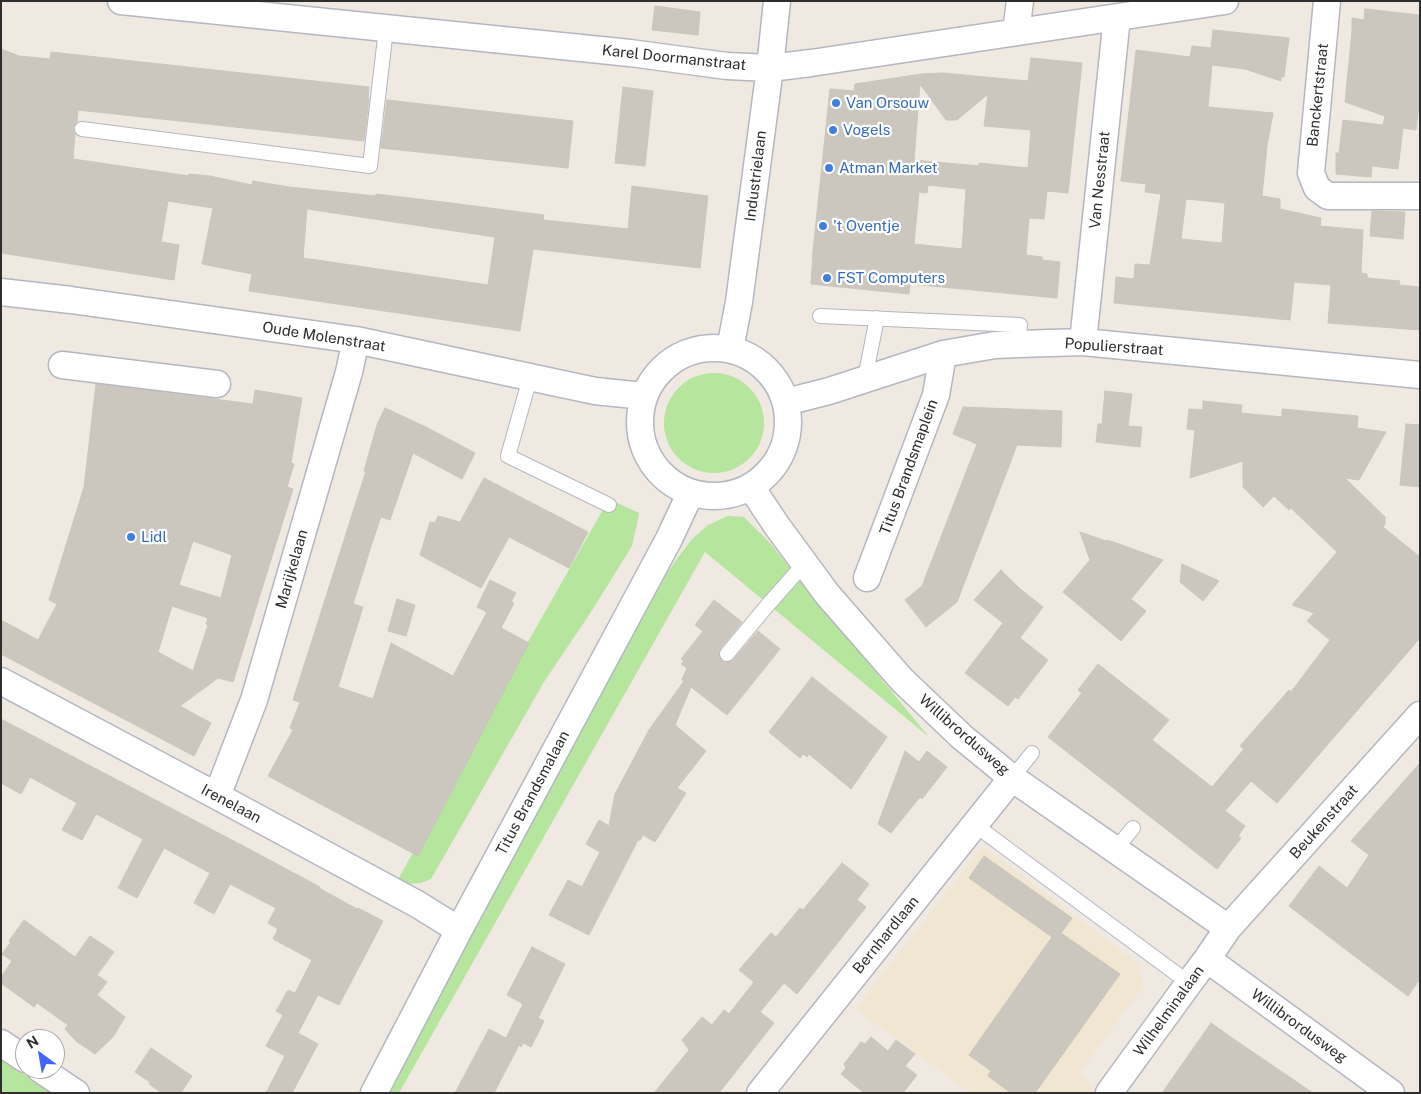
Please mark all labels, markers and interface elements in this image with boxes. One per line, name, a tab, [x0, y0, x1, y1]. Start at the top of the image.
street label: Karel Doormanstraat	[601, 41, 747, 75]
street label: Banckertstraat	[1304, 42, 1332, 148]
place label: Van Orsouw	[846, 94, 929, 112]
marker: Van Orsouw	[830, 97, 842, 109]
place label: Vogels	[843, 121, 890, 139]
marker: Vogels	[827, 124, 839, 136]
street label: Industrielaan	[741, 129, 771, 223]
street label: Van Nesstraat	[1086, 130, 1114, 230]
place label: Atman Market	[839, 159, 938, 177]
marker: Atman Market	[823, 162, 835, 174]
place label: 't Oventje	[833, 217, 900, 235]
marker: 't Oventje	[817, 220, 829, 232]
place label: FST Computers	[837, 269, 945, 287]
marker: FST Computers	[821, 272, 833, 284]
street label: Oude Molenstraat	[261, 318, 387, 356]
street label: Populierstraat	[1064, 335, 1164, 359]
street label: Titus Brandsmaplein	[876, 397, 942, 537]
street label: Marijkelaan	[272, 527, 312, 611]
place label: Lidl	[141, 528, 167, 546]
marker: Lidl	[125, 531, 137, 543]
street label: Willibrordusweg	[915, 691, 1013, 779]
street label: Titus Brandsmalaan	[493, 728, 573, 858]
street label: Irenelaan	[198, 781, 264, 827]
street label: Beukenstraat	[1286, 781, 1362, 863]
street label: Bernhardlaan	[849, 893, 923, 977]
street label: Wilhelminalaan	[1130, 962, 1208, 1060]
street label: Willibrordusweg	[1248, 985, 1350, 1067]
north arrow	[15, 1029, 65, 1079]
text: N	[24, 1032, 41, 1052]

